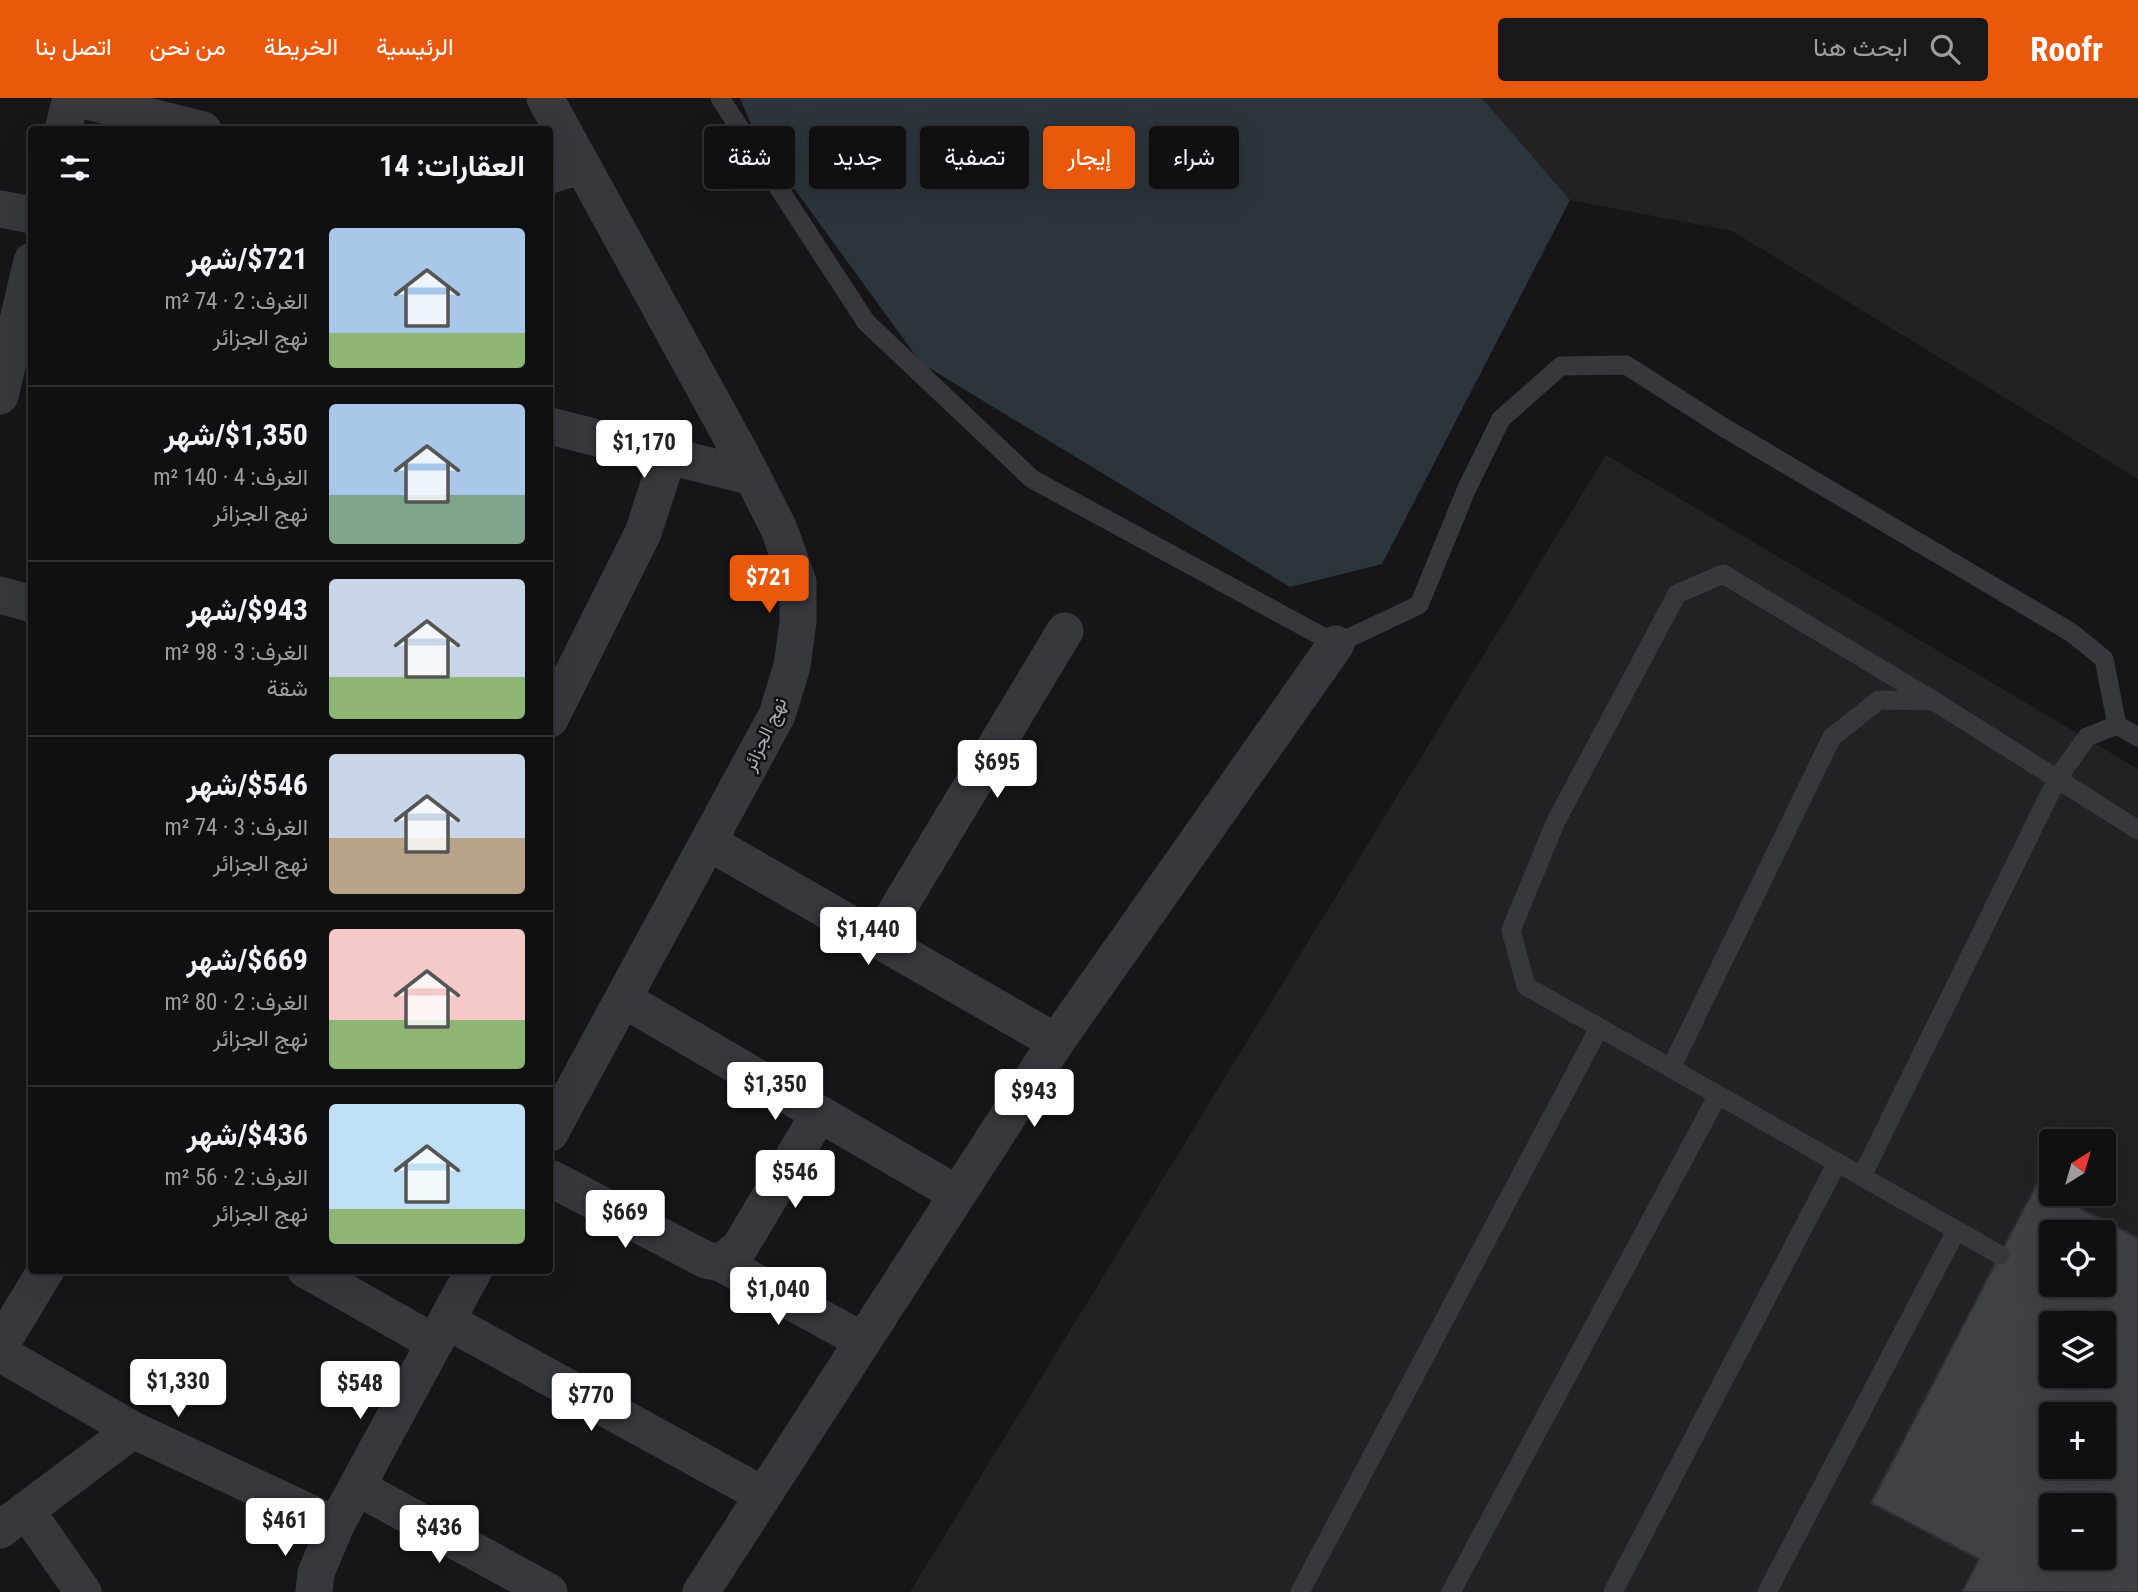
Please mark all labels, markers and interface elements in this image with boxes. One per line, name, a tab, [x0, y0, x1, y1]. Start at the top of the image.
search box	[1498, 18, 1988, 81]
icon: search	[1926, 30, 1964, 68]
text: Roofr	[2030, 30, 2103, 69]
text: ابحث هنا	[1813, 32, 1908, 62]
text: اتصل بنا	[35, 33, 112, 61]
text: من نحن	[150, 33, 226, 61]
text: الخريطة	[264, 33, 338, 61]
text: الرئيسية	[376, 33, 454, 61]
chip: شقة	[704, 126, 795, 189]
chip: جديد	[809, 126, 906, 189]
chip: تصفية	[920, 126, 1029, 189]
chip: إيجار	[1043, 126, 1135, 189]
chip: شراء	[1149, 126, 1239, 189]
text: العقارات: 14	[379, 148, 525, 183]
icon: filters	[56, 149, 94, 187]
text: $721/شهر	[187, 241, 308, 276]
icon: home	[385, 256, 469, 340]
text: الغرف: 2 · 74 m²	[165, 288, 308, 315]
text: نهج الجزائر	[213, 324, 308, 351]
text: $1,350/شهر	[164, 417, 308, 452]
pin: $1,170	[587, 420, 701, 480]
text: $1,170	[612, 429, 676, 456]
icon: home	[385, 432, 469, 516]
text: الغرف: 4 · 140 m²	[153, 464, 308, 491]
text: نهج الجزائر	[213, 500, 308, 527]
pin: $721	[728, 556, 810, 615]
text: $721	[746, 564, 792, 591]
text: $943/شهر	[187, 592, 308, 627]
icon: home	[385, 607, 469, 691]
text: الغرف: 3 · 98 m²	[165, 639, 308, 666]
text: شقة	[266, 675, 308, 702]
street label: نهج الجزائر	[737, 694, 793, 777]
pin: $695	[956, 740, 1038, 800]
text: $695	[974, 749, 1020, 776]
text: $546/شهر	[187, 767, 308, 802]
icon: home	[385, 782, 469, 866]
text: الغرف: 3 · 74 m²	[165, 814, 308, 841]
text: نهج الجزائر	[213, 850, 308, 877]
pin: $1,440	[811, 908, 925, 967]
text: $1,440	[836, 916, 900, 943]
text: $669/شهر	[187, 942, 308, 977]
icon: home	[385, 957, 469, 1041]
text: الغرف: 2 · 80 m²	[165, 989, 308, 1016]
text: نهج الجزائر	[213, 1025, 308, 1052]
pin: $1,350	[718, 1062, 832, 1122]
pin: $943	[993, 1070, 1075, 1129]
text: $1,350	[743, 1071, 807, 1098]
text: $943	[1011, 1078, 1057, 1105]
text: $436/شهر	[187, 1117, 308, 1152]
north arrow	[2039, 1129, 2116, 1206]
map controls	[2039, 1129, 2116, 1570]
icon: home	[385, 1132, 469, 1216]
pin: $546	[754, 1150, 836, 1210]
text: $546	[772, 1159, 818, 1186]
text: الغرف: 2 · 56 m²	[165, 1164, 308, 1191]
pin: $669	[584, 1190, 666, 1250]
text: $669	[602, 1199, 648, 1226]
text: نهج الجزائر	[213, 1200, 308, 1227]
button: locate	[2039, 1220, 2116, 1297]
pin: $1,040	[721, 1268, 835, 1327]
text: $1,040	[746, 1276, 810, 1303]
button: layers	[2039, 1311, 2116, 1388]
pin: $1,330	[121, 1360, 235, 1419]
pin: $548	[319, 1362, 401, 1421]
text: $1,330	[146, 1368, 210, 1395]
text: $548	[337, 1370, 383, 1397]
pin: $770	[550, 1374, 632, 1433]
text: $770	[568, 1382, 614, 1409]
button: +	[2039, 1402, 2116, 1479]
button: −	[2039, 1493, 2116, 1570]
pin: $461	[244, 1498, 326, 1558]
pin: $436	[398, 1506, 480, 1565]
text: $461	[262, 1507, 308, 1534]
text: $436	[416, 1514, 462, 1541]

